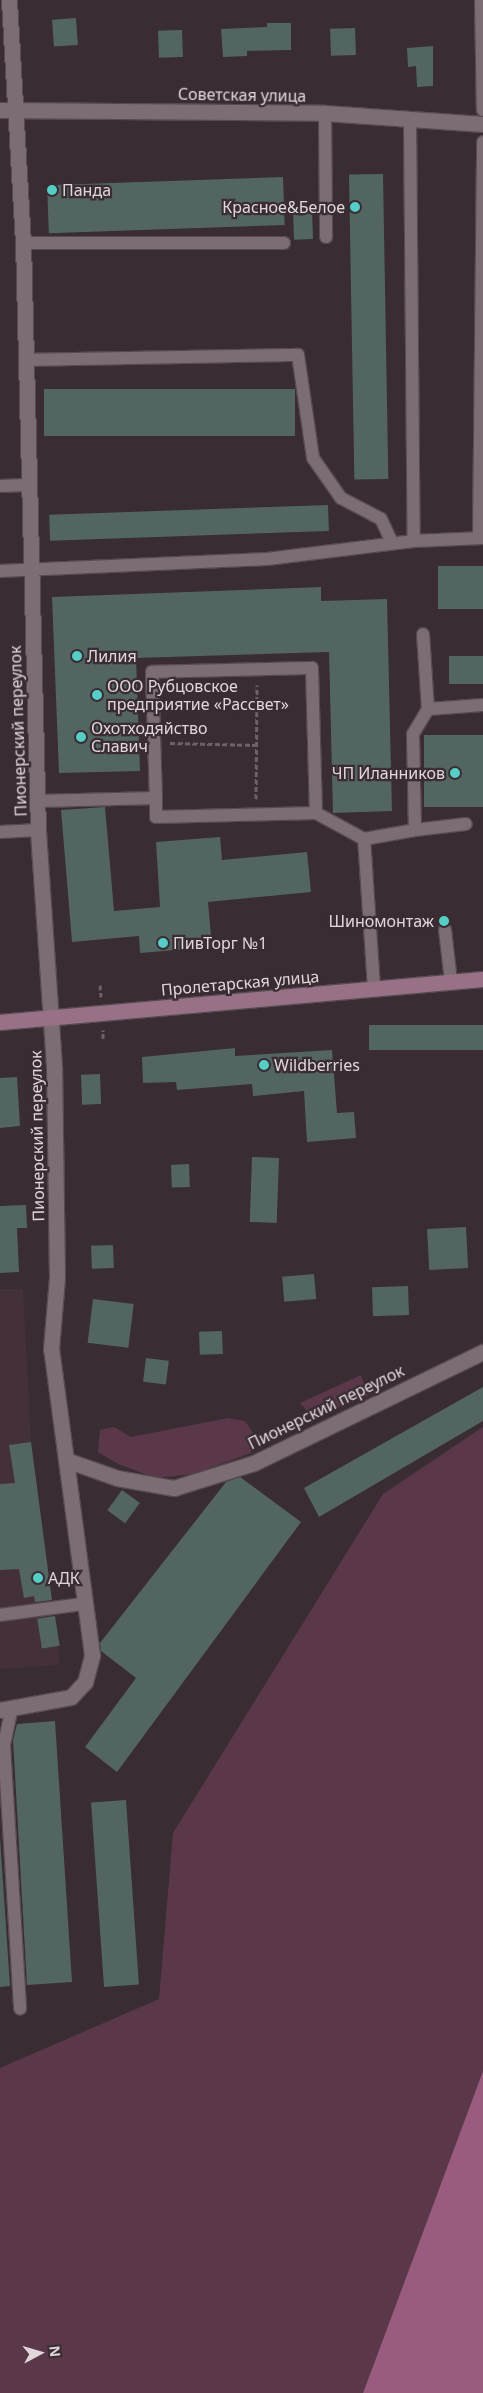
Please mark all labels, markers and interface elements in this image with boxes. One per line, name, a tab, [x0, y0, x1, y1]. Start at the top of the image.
street label: Советская улица	[178, 84, 306, 106]
place label: Панда	[62, 180, 111, 200]
marker: Панда	[46, 184, 58, 196]
place label: Красное&Белое	[222, 197, 345, 217]
marker: Красное&Белое	[349, 201, 361, 213]
street label: Пионерский переулок	[5, 645, 31, 817]
place label: Лилия	[87, 646, 137, 666]
marker: Лилия	[71, 650, 83, 662]
place label: ООО Рубцовское предприятие «Рассвет»	[107, 676, 289, 714]
marker: ООО Рубцовское предприятие «Рассвет»	[91, 689, 103, 701]
place label: Охотходяйство Славич	[91, 718, 208, 756]
marker: Охотходяйство Славич	[75, 731, 87, 743]
place label: ЧП Иланников	[332, 763, 445, 783]
marker: ЧП Иланников	[449, 767, 461, 779]
place label: Шиномонтаж	[328, 911, 434, 931]
marker: Шиномонтаж	[438, 915, 450, 927]
place label: ПивТорг №1	[173, 933, 267, 953]
marker: ПивТорг №1	[157, 937, 169, 949]
street label: Пролетарская улица	[160, 967, 320, 999]
street label: Пионерский переулок	[26, 1050, 48, 1222]
place label: Wildberries	[274, 1055, 360, 1075]
marker: Wildberries	[258, 1059, 270, 1071]
street label: Пионерский переулок	[245, 1361, 407, 1453]
place label: АДК	[48, 1568, 80, 1588]
marker: АДК	[32, 1572, 44, 1584]
north arrow	[15, 2328, 65, 2378]
text: N	[45, 2345, 65, 2358]

